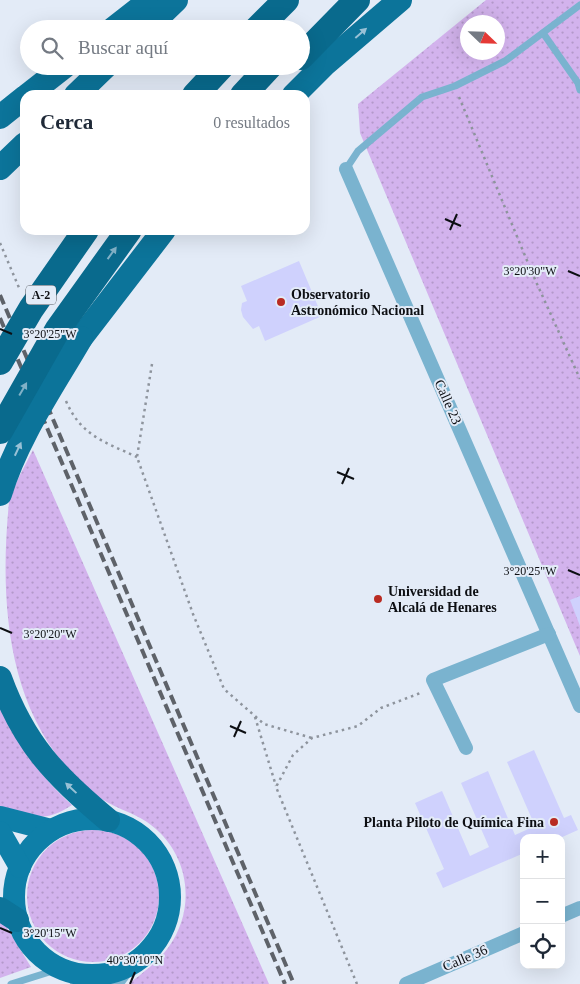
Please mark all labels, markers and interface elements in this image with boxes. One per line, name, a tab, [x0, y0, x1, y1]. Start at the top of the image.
north arrow	[460, 15, 505, 60]
search box	[20, 20, 310, 75]
one-way arrow	[354, 28, 367, 39]
icon: search	[38, 34, 66, 62]
text: Buscar aquí	[78, 37, 168, 58]
text: Cerca	[40, 110, 93, 134]
text: 0 resultados	[213, 114, 290, 131]
one-way arrow	[107, 246, 117, 260]
text: 3°20'30"W	[503, 264, 557, 278]
road number: A-2	[26, 286, 56, 304]
place label: Observatorio Astronómico Nacional	[291, 287, 424, 318]
marker: Observatorio Astronómico Nacional	[275, 296, 287, 308]
text: 3°20'25"W	[23, 327, 77, 341]
street label: Calle 23	[432, 377, 464, 427]
one-way arrow	[19, 382, 28, 395]
one-way arrow	[14, 442, 22, 456]
text: 3°20'25"W	[503, 564, 557, 578]
place label: Universidad de Alcalá de Henares	[388, 584, 497, 615]
marker: Universidad de Alcalá de Henares	[372, 593, 384, 605]
text: 3°20'20"W	[23, 627, 77, 641]
one-way arrow	[66, 782, 78, 794]
place label: Planta Piloto de Química Fina	[364, 815, 544, 830]
marker: Planta Piloto de Química Fina	[548, 816, 560, 828]
map controls	[520, 834, 565, 969]
button: +	[520, 834, 565, 879]
button: −	[520, 879, 565, 924]
button: locate	[520, 924, 565, 969]
text: 3°20'15"W	[23, 926, 77, 940]
street label: Calle 36	[440, 942, 490, 974]
text: 40°30'10"N	[107, 953, 164, 967]

